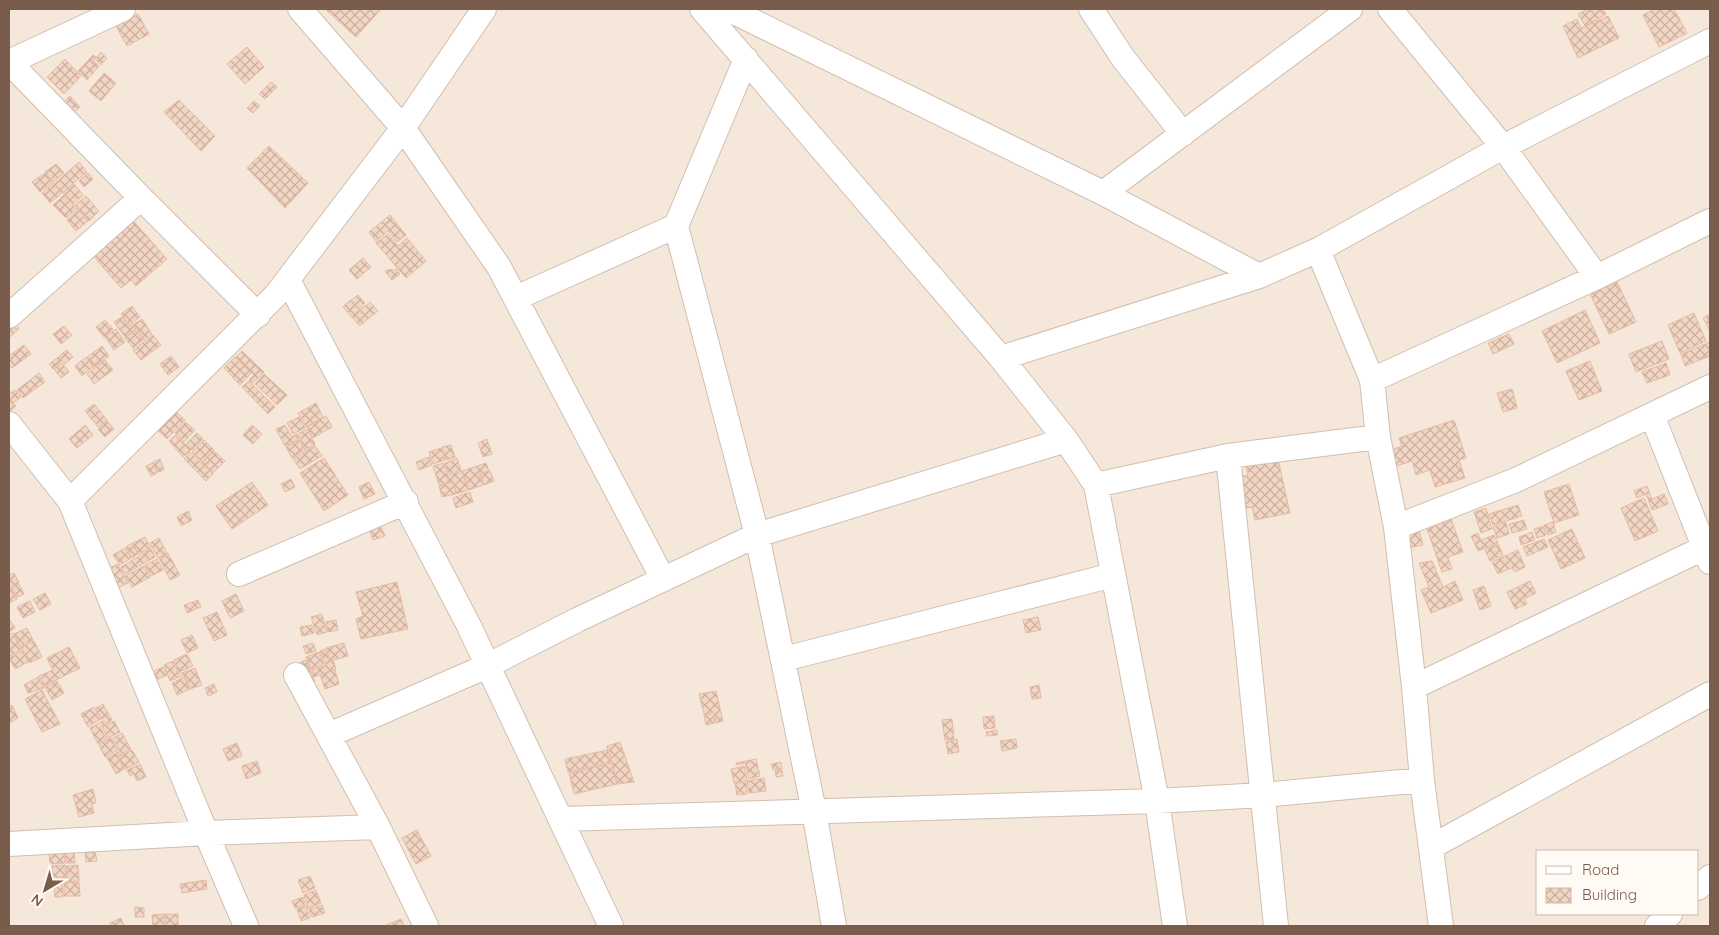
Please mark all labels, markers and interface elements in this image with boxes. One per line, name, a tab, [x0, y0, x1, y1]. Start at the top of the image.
legend	[1536, 850, 1699, 915]
text: Road	[1582, 860, 1619, 879]
north arrow	[20, 865, 70, 915]
text: Building	[1582, 885, 1637, 904]
text: N	[27, 890, 47, 911]

